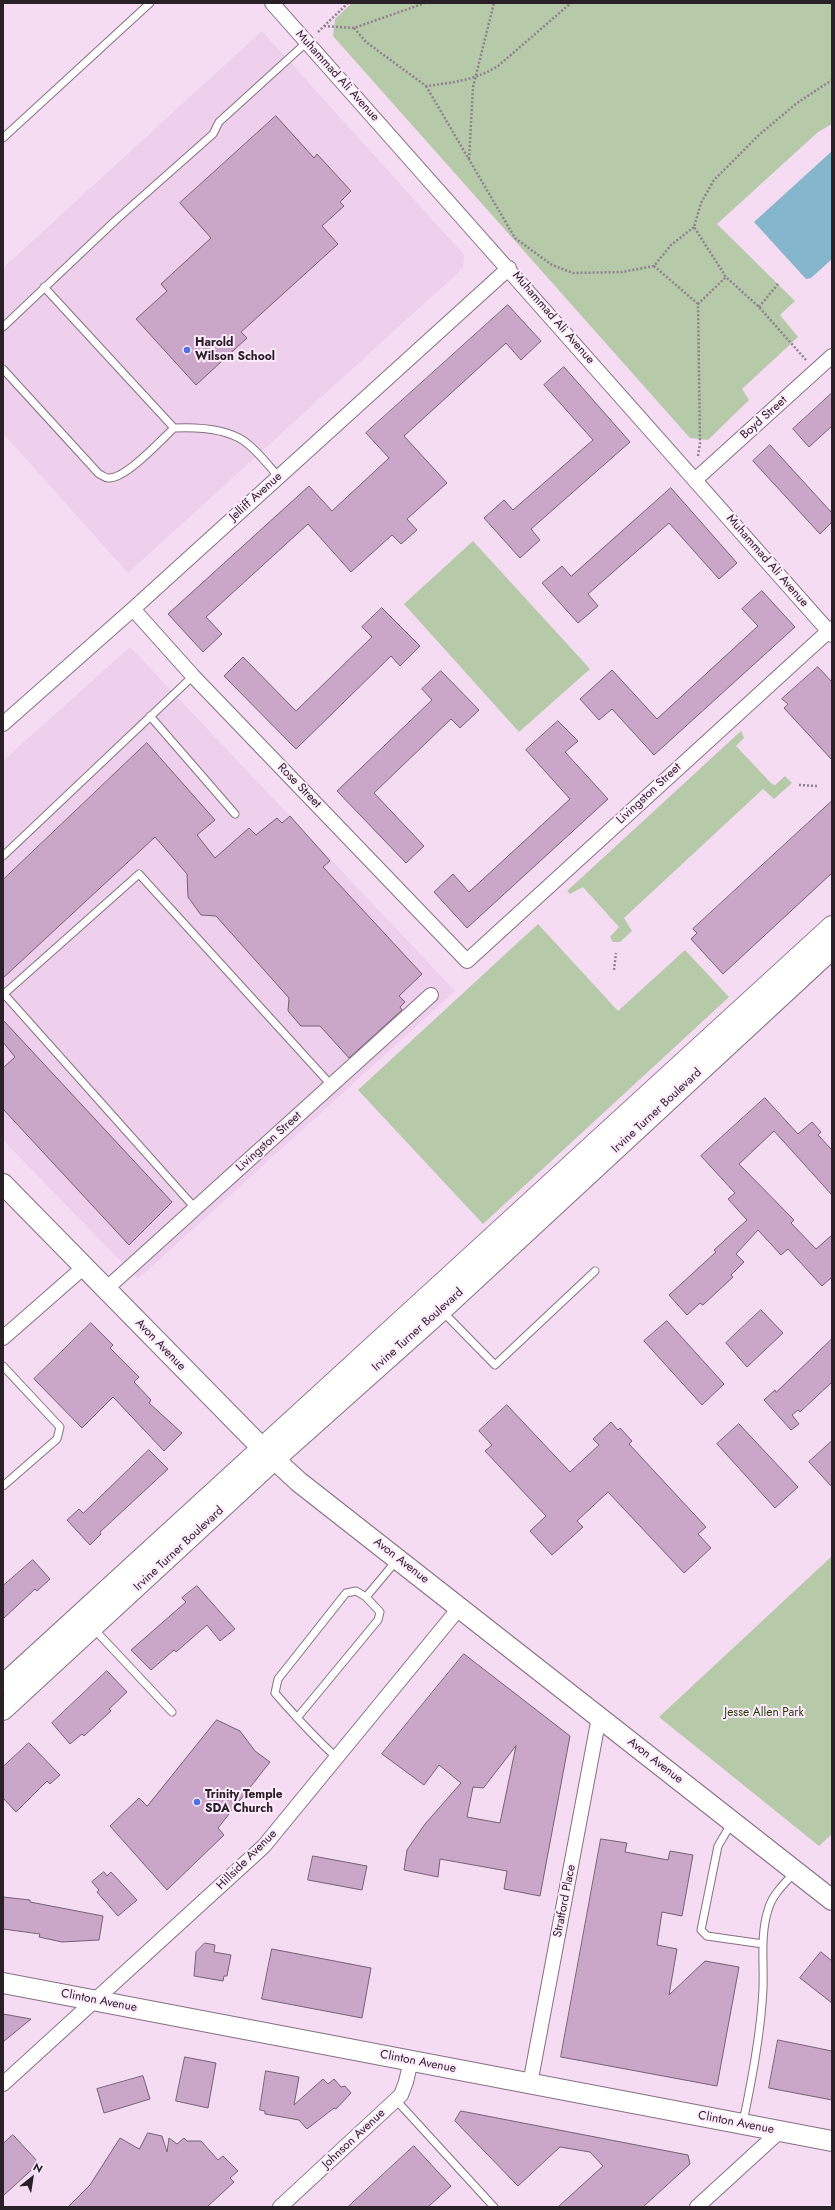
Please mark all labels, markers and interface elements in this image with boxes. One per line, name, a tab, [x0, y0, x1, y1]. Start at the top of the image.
street label: Muhammad Ali Avenue	[292, 27, 382, 125]
street label: Muhammad Ali Avenue	[509, 269, 597, 367]
place label: Harold Wilson School	[195, 336, 275, 364]
marker: Harold Wilson School	[182, 345, 192, 355]
street label: Boyd Street	[738, 393, 790, 443]
street label: Jelliff Avenue	[227, 470, 285, 524]
street label: Muhammad Ali Avenue	[723, 512, 811, 610]
street label: Livingston Street	[614, 760, 684, 828]
street label: Rose Street	[274, 761, 324, 811]
street label: Irvine Turner Boulevard	[609, 1066, 705, 1156]
street label: Livingston Street	[233, 1109, 305, 1175]
street label: Irvine Turner Boulevard	[370, 1285, 466, 1375]
street label: Avon Avenue	[132, 1316, 188, 1374]
street label: Irvine Turner Boulevard	[131, 1504, 227, 1594]
street label: Avon Avenue	[370, 1535, 432, 1587]
park label: Jesse Allen Park	[724, 1706, 804, 1720]
street label: Avon Avenue	[624, 1735, 686, 1787]
place label: Trinity Temple SDA Church	[205, 1788, 283, 1816]
marker: Trinity Temple SDA Church	[192, 1797, 202, 1807]
street label: Hillside Avenue	[214, 1827, 280, 1893]
street label: Stratford Place	[551, 1863, 579, 1939]
street label: Clinton Avenue	[60, 1987, 138, 2015]
street label: Clinton Avenue	[379, 2048, 457, 2076]
street label: Johnson Avenue	[320, 2106, 388, 2172]
street label: Clinton Avenue	[697, 2109, 775, 2137]
north arrow	[12, 2158, 52, 2198]
text: N	[30, 2158, 46, 2177]

